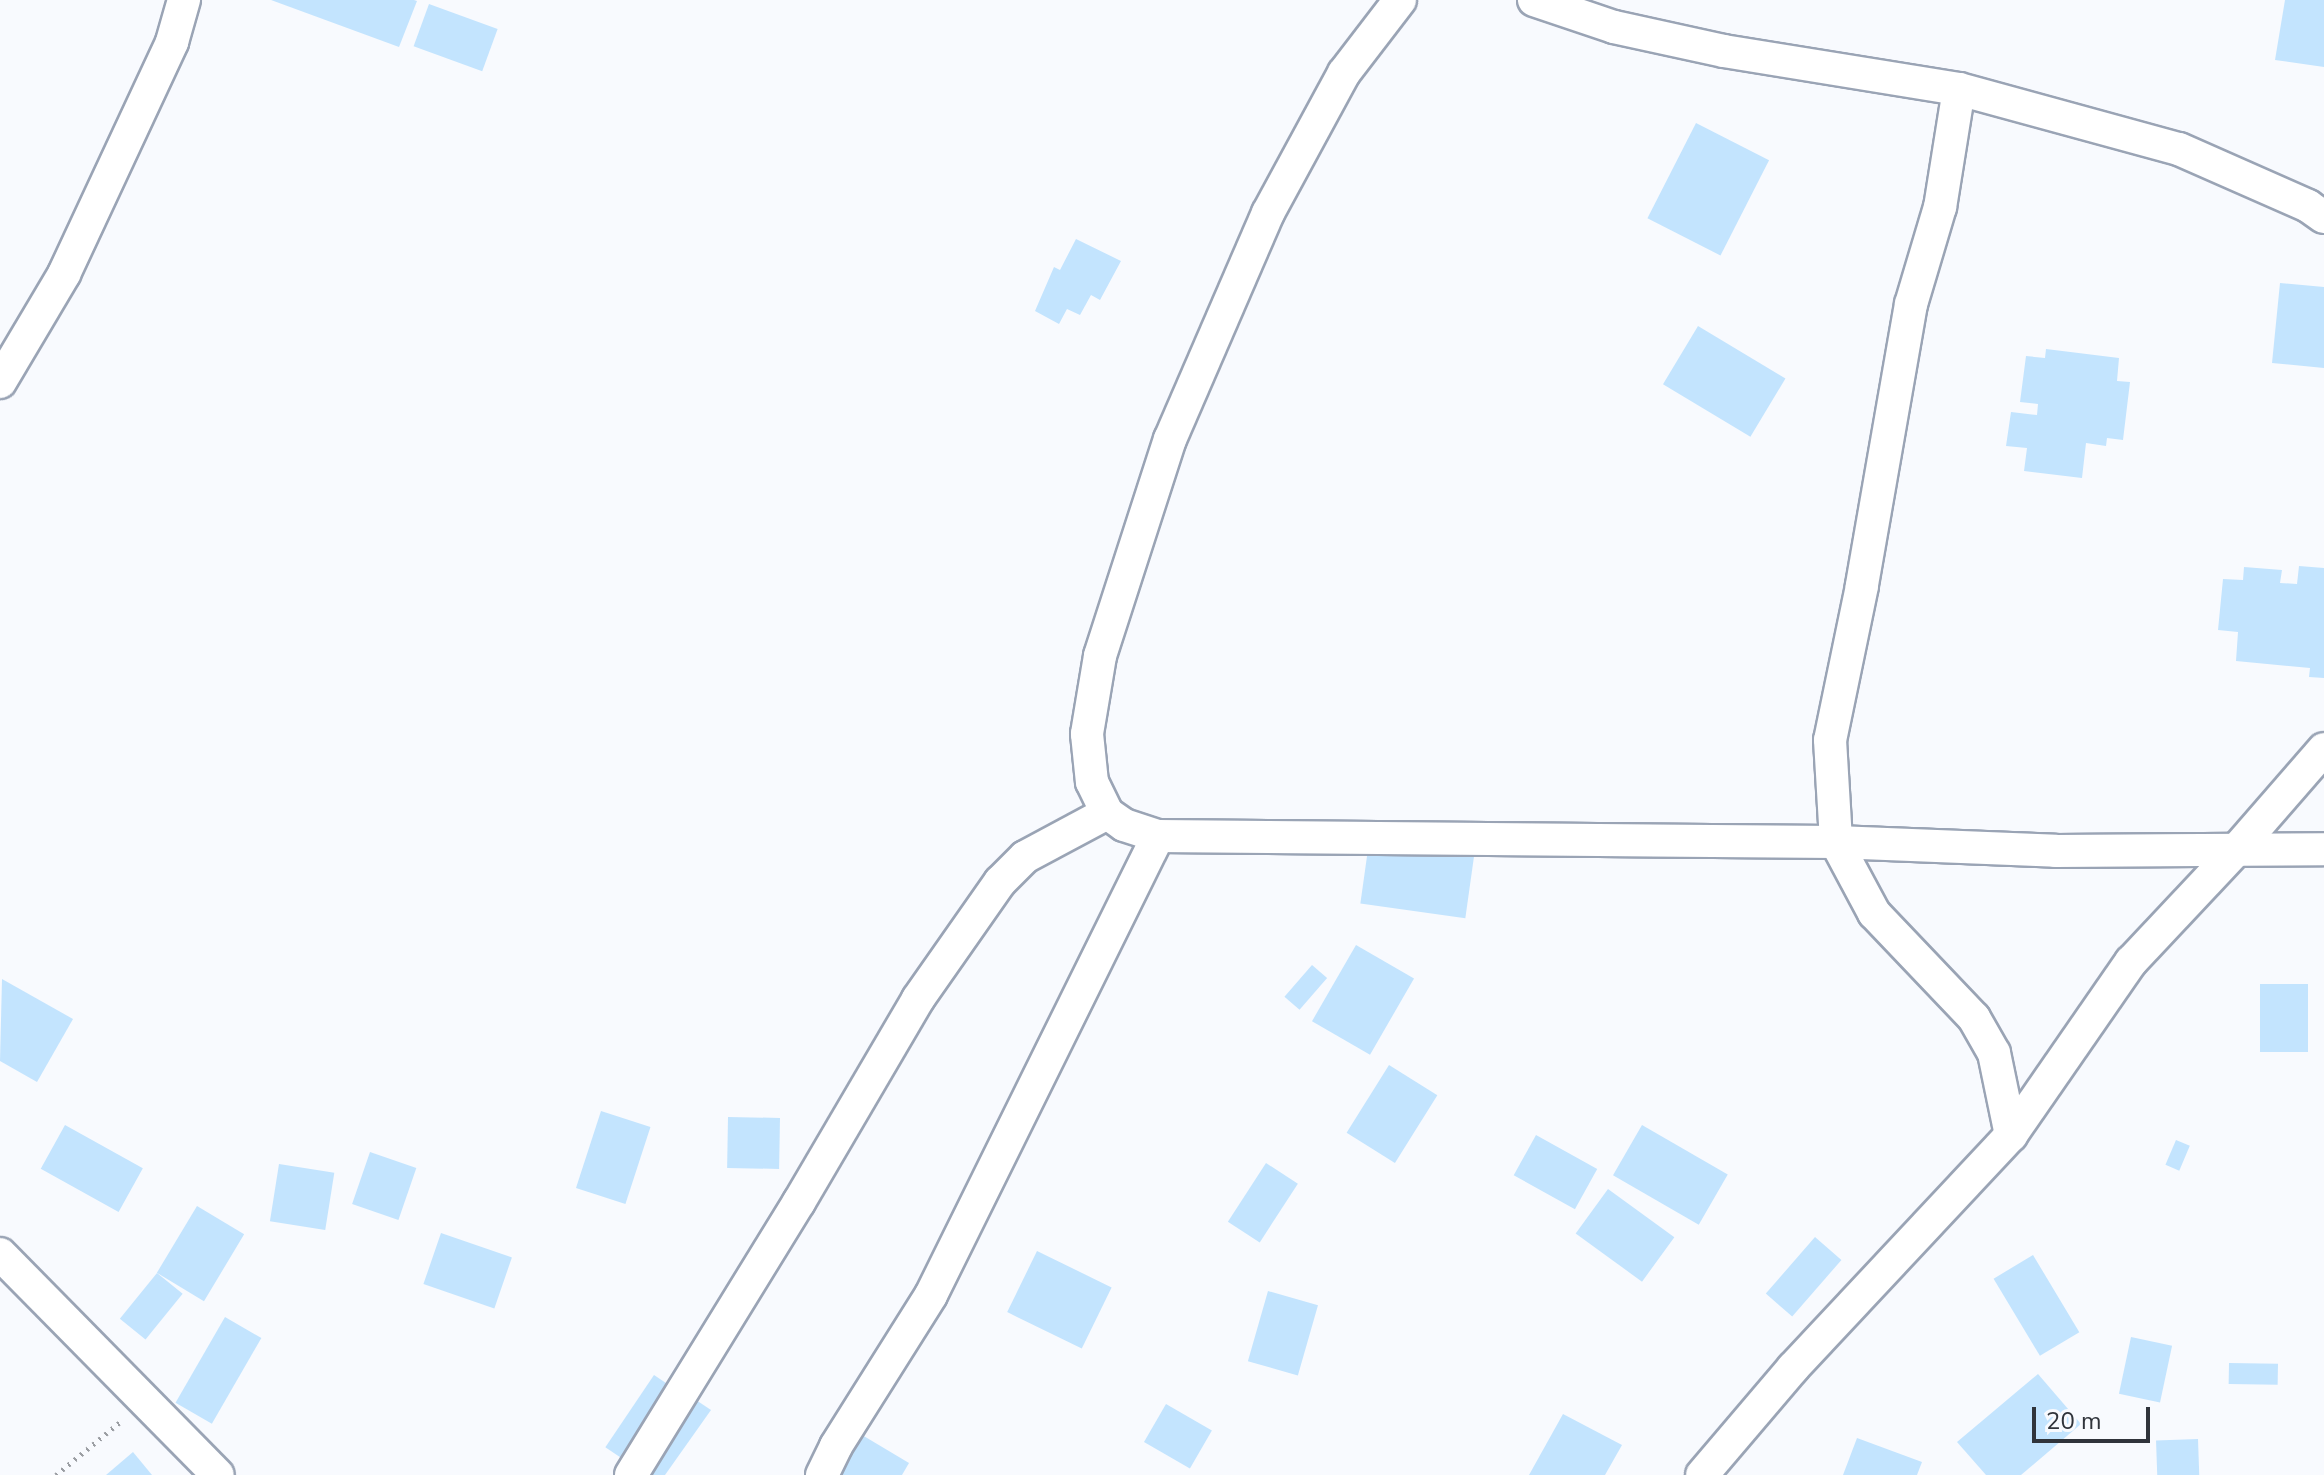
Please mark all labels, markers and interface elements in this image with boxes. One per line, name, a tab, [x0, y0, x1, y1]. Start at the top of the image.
scale bar	[2036, 1391, 2154, 1441]
text: 20 m	[2046, 1405, 2102, 1437]

